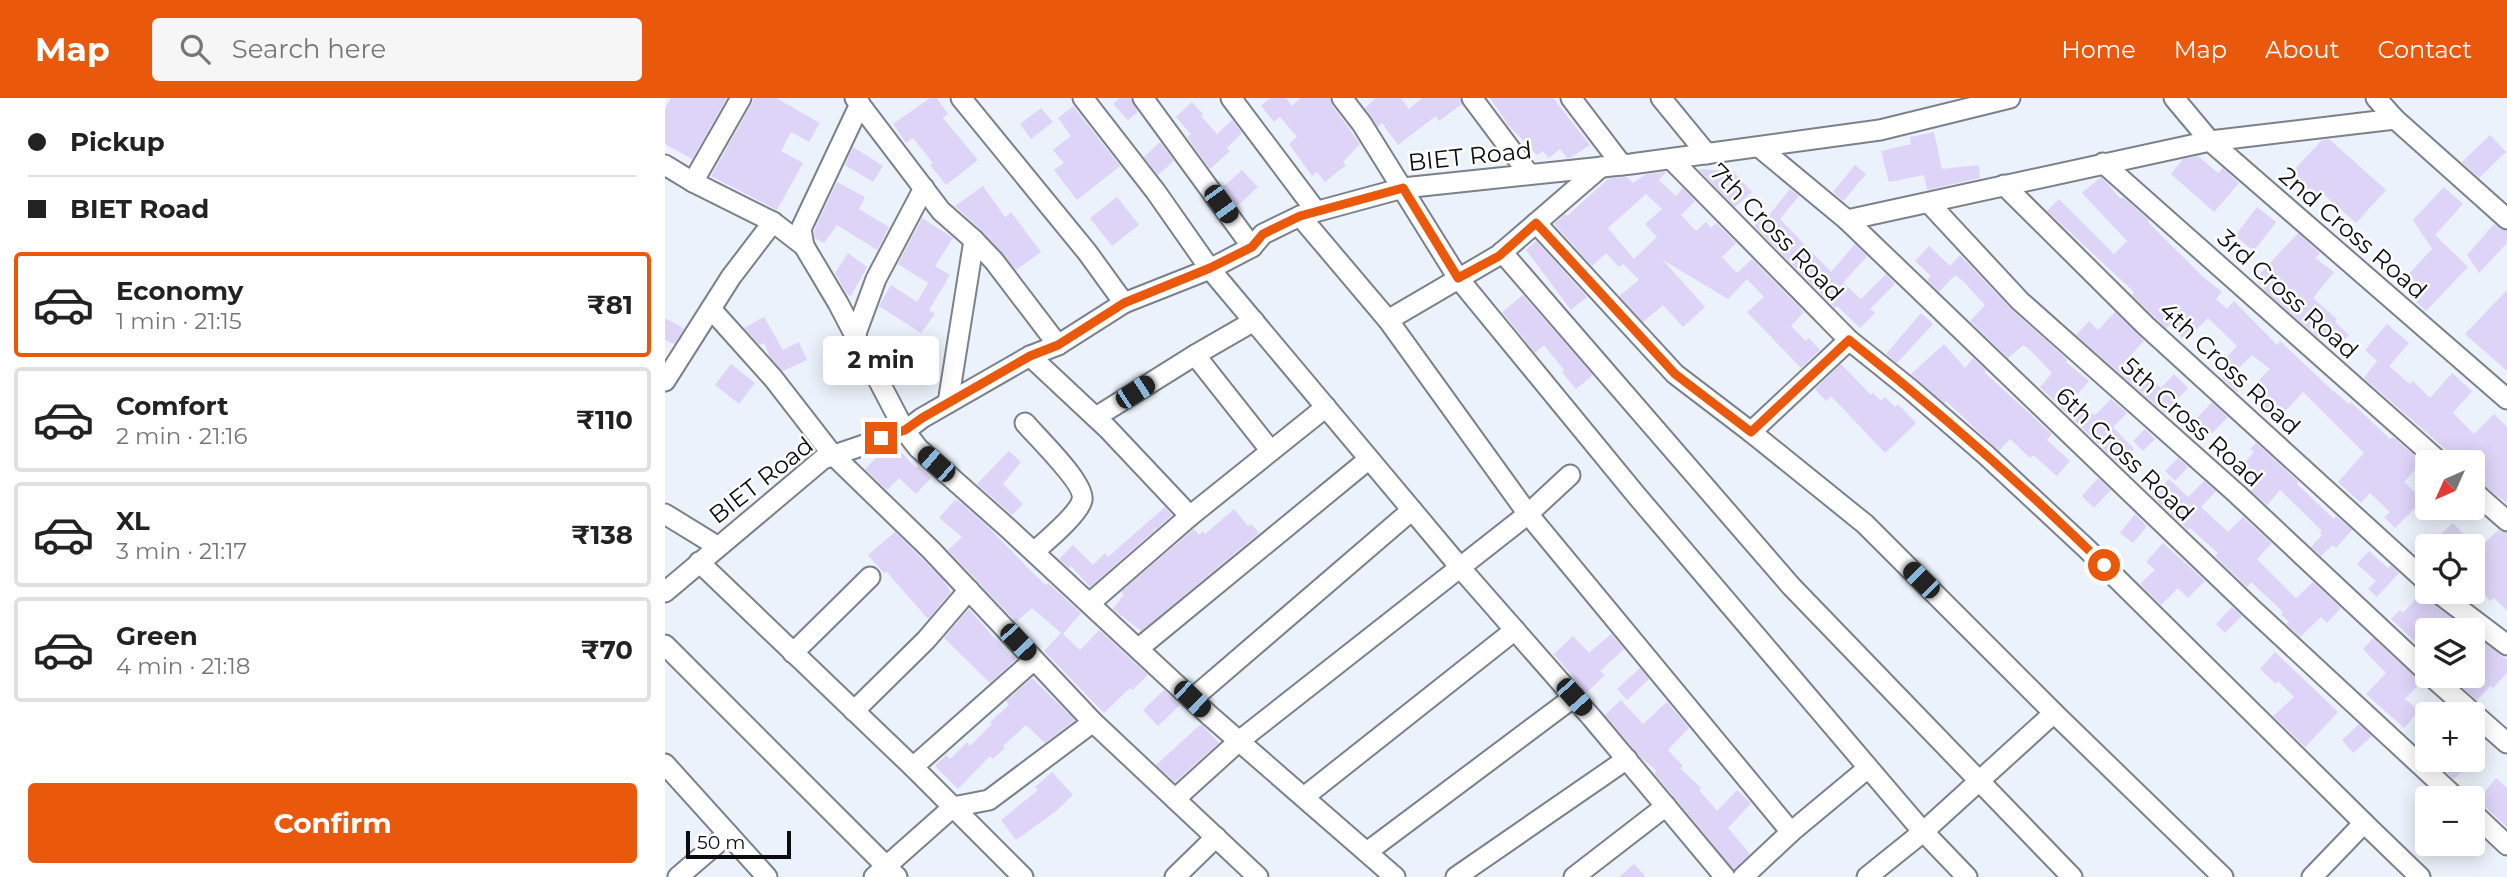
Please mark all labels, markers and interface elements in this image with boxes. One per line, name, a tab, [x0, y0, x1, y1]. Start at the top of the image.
search box	[152, 18, 642, 81]
text: Map	[35, 29, 110, 69]
icon: search	[176, 30, 214, 68]
text: Search here	[232, 33, 386, 65]
text: Home	[2061, 35, 2136, 64]
text: Map	[2174, 35, 2227, 64]
text: About	[2265, 35, 2339, 64]
text: Contact	[2377, 35, 2472, 64]
text: Pickup	[70, 126, 165, 158]
street label: BIET Road	[1407, 135, 1533, 177]
street label: 7th Cross Road	[1704, 157, 1850, 307]
street label: 2nd Cross Road	[2273, 161, 2433, 305]
car	[1201, 181, 1242, 227]
text: BIET Road	[70, 193, 209, 225]
street label: 3rd Cross Road	[2212, 223, 2364, 365]
icon: car	[32, 273, 95, 336]
text: Economy	[116, 275, 243, 307]
text: ₹81	[587, 289, 633, 321]
street label: 4th Cross Road	[2154, 295, 2306, 441]
text: 1 min · 21:15	[116, 307, 242, 335]
callout: 2 min	[823, 336, 939, 386]
text: 2 min	[847, 346, 915, 374]
street label: 5th Cross Road	[2116, 351, 2268, 493]
car	[1112, 372, 1159, 412]
street label: 6th Cross Road	[2050, 381, 2200, 527]
icon: car	[32, 388, 95, 451]
text: Comfort	[116, 390, 228, 422]
text: ₹110	[576, 404, 633, 436]
text: 2 min · 21:16	[116, 422, 248, 450]
route end	[865, 422, 897, 454]
street label: BIET Road	[703, 430, 819, 530]
car	[914, 442, 959, 486]
north arrow	[2415, 450, 2485, 520]
map controls	[2415, 450, 2485, 856]
icon: car	[32, 503, 95, 566]
text: XL	[116, 505, 150, 537]
text: ₹138	[571, 519, 633, 551]
button: locate	[2415, 534, 2485, 604]
text: 3 min · 21:17	[116, 537, 247, 565]
route start	[2088, 549, 2120, 581]
car	[1899, 558, 1944, 602]
icon: car	[32, 618, 95, 681]
button: layers	[2415, 618, 2485, 688]
car	[996, 619, 1041, 665]
text: Green	[116, 620, 198, 652]
text: ₹70	[581, 634, 633, 666]
text: 4 min · 21:18	[116, 652, 250, 680]
car	[1553, 674, 1596, 720]
car	[1170, 677, 1215, 721]
button: +	[2415, 702, 2485, 772]
button: Confirm	[28, 783, 637, 863]
button: −	[2415, 786, 2485, 856]
scale bar	[686, 828, 791, 860]
text: 50 m	[697, 831, 745, 854]

